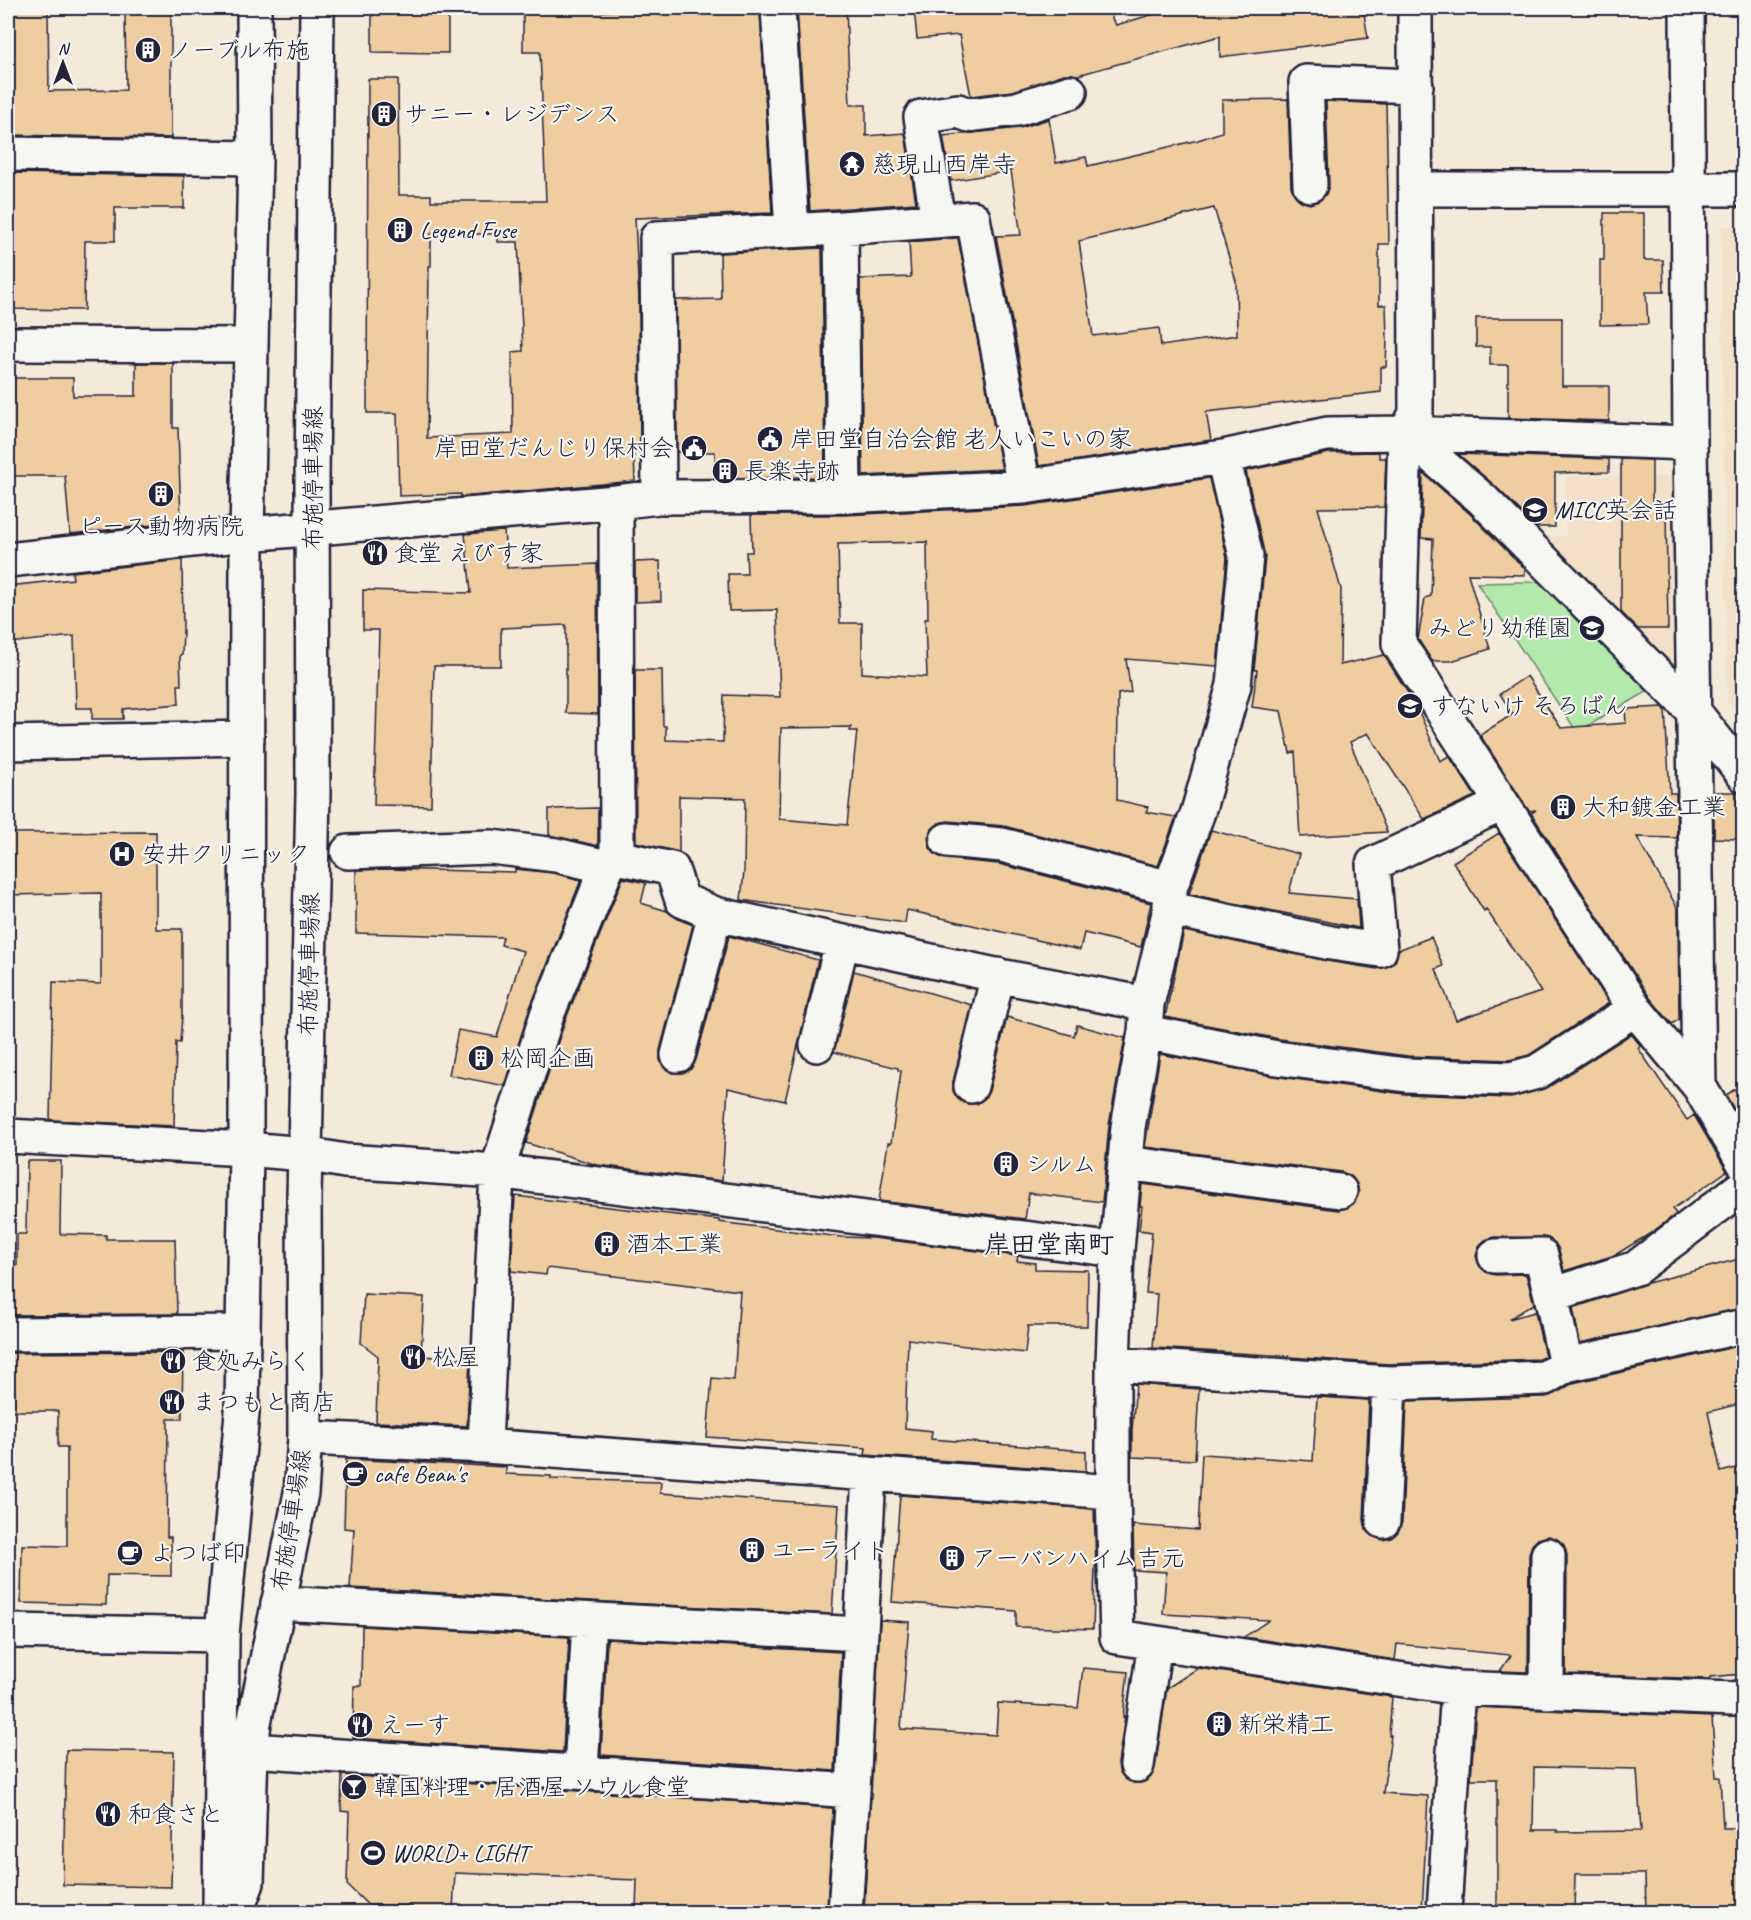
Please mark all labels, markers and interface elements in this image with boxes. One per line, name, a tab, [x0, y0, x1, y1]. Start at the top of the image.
north arrow	[33, 33, 93, 93]
building icon: ノーブル布施	[133, 35, 163, 65]
place label: ノーブル布施	[168, 35, 310, 65]
text: N	[58, 39, 71, 59]
building icon: サニー・レジデンス	[369, 99, 399, 129]
place label: サニー・レジデンス	[404, 99, 620, 129]
temple icon: 慈現山西岸寺	[837, 149, 867, 179]
place label: 慈現山西岸寺	[872, 149, 1016, 179]
building icon: Legend Fuse	[385, 215, 415, 245]
place label: Legend Fuse	[420, 215, 518, 245]
street label: 布施停車場線	[298, 406, 328, 550]
public building icon: 岸田堂自治会館 老人いこいの家	[755, 424, 785, 454]
place label: 岸田堂自治会館 老人いこいの家	[790, 424, 1132, 454]
place label: 岸田堂だんじり保村会	[434, 433, 674, 463]
public building icon: 岸田堂だんじり保村会	[679, 433, 709, 463]
building icon: 長楽寺跡	[710, 456, 740, 486]
place label: 長楽寺跡	[744, 456, 840, 486]
building icon: ピース動物病院	[146, 479, 176, 509]
school or university icon: MICC英会話	[1520, 495, 1550, 525]
place label: MICC英会話	[1555, 495, 1677, 525]
place label: ピース動物病院	[78, 511, 244, 541]
restaurant icon: 食堂 えびす家	[360, 538, 390, 568]
place label: 食堂 えびす家	[394, 538, 543, 568]
place label: みどり幼稚園	[1428, 613, 1572, 643]
school or university icon: みどり幼稚園	[1577, 613, 1607, 643]
school or university icon: すないけ そろばん	[1395, 691, 1425, 721]
place label: すないけ そろばん	[1430, 691, 1628, 721]
building icon: 大和鍍金工業	[1548, 792, 1578, 822]
place label: 大和鍍金工業	[1582, 792, 1726, 822]
hospital icon: 安井クリニック	[107, 839, 137, 869]
place label: 安井クリニック	[142, 839, 310, 869]
street label: 布施停車場線	[293, 892, 325, 1036]
building icon: 松岡企画	[466, 1043, 496, 1073]
place label: 松岡企画	[500, 1043, 596, 1073]
building icon: シルム	[991, 1149, 1021, 1179]
place label: シルム	[1026, 1149, 1097, 1179]
district label: 岸田堂南町	[984, 1228, 1114, 1261]
building icon: 酒本工業	[592, 1229, 622, 1259]
place label: 酒本工業	[626, 1229, 722, 1259]
restaurant icon: 松屋	[398, 1342, 428, 1372]
place label: 松屋	[432, 1342, 480, 1372]
restaurant icon: 食処みらく	[158, 1346, 188, 1376]
place label: 食処みらく	[192, 1346, 312, 1376]
restaurant icon: まつもと商店	[157, 1387, 187, 1417]
place label: まつもと商店	[192, 1387, 336, 1417]
street label: 布施停車場線	[265, 1447, 317, 1593]
cafe icon: cafe Bean's	[340, 1459, 370, 1489]
place label: cafe Bean's	[374, 1459, 469, 1489]
building icon: ユーライト	[737, 1535, 767, 1565]
place label: ユーライト	[771, 1535, 889, 1565]
cafe icon: よつば印	[115, 1538, 145, 1568]
place label: よつば印	[150, 1538, 246, 1568]
building icon: アーバンハイム吉元	[937, 1543, 967, 1573]
place label: アーバンハイム吉元	[972, 1543, 1185, 1573]
building icon: 新栄精工	[1204, 1709, 1234, 1739]
place label: 新栄精工	[1238, 1709, 1334, 1739]
restaurant icon: えーす	[345, 1710, 375, 1740]
place label: えーす	[380, 1710, 451, 1740]
bar icon: 韓国料理・居酒屋 ソウル食堂	[339, 1772, 369, 1802]
place label: 韓国料理・居酒屋 ソウル食堂	[374, 1772, 690, 1802]
restaurant icon: 和食さと	[93, 1799, 123, 1829]
place label: 和食さと	[128, 1799, 224, 1829]
sports icon: WORLD+ LIGHT	[358, 1838, 388, 1868]
place label: WORLD+ LIGHT	[392, 1838, 534, 1868]

